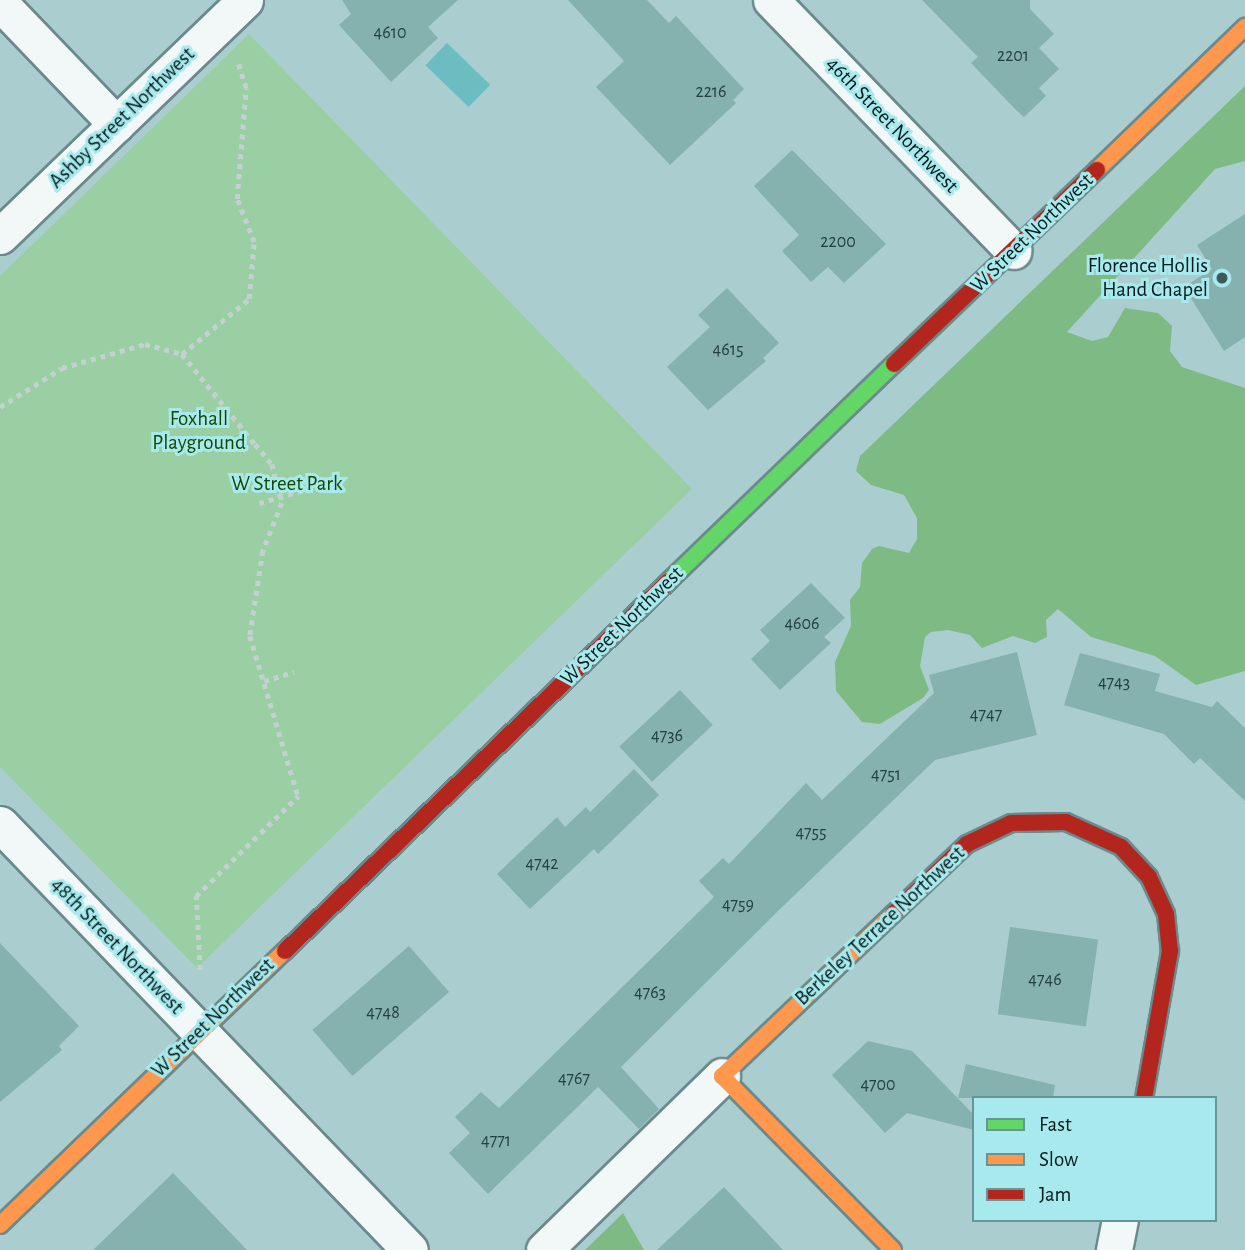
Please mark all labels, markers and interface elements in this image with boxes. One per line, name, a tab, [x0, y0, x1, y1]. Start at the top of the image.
house number: 4610	[374, 22, 406, 44]
street label: Ashby Street Northwest	[44, 42, 200, 194]
house number: 2201	[997, 45, 1029, 67]
street label: 46th Street Northwest	[820, 52, 964, 198]
house number: 2216	[695, 81, 727, 103]
street label: W Street Northwest	[965, 168, 1099, 298]
house number: 2200	[820, 231, 856, 253]
place label: Florence Hollis Hand Chapel	[1088, 253, 1208, 303]
marker: Florence Hollis Hand Chapel	[1214, 270, 1230, 286]
house number: 4615	[713, 339, 743, 361]
park label: Foxhall Playground	[152, 406, 246, 456]
park label: W Street Park	[231, 471, 343, 497]
street label: W Street Northwest	[555, 561, 689, 691]
house number: 4606	[784, 613, 820, 635]
house number: 4743	[1098, 672, 1130, 694]
house number: 4747	[970, 704, 1002, 726]
house number: 4736	[651, 725, 683, 747]
house number: 4751	[871, 764, 901, 786]
house number: 4755	[795, 822, 827, 844]
street label: Berkeley Terrace Northwest	[790, 841, 970, 1011]
house number: 4742	[525, 853, 559, 875]
street label: 48th Street Northwest	[45, 872, 189, 1020]
house number: 4759	[722, 894, 754, 916]
street label: W Street Northwest	[146, 953, 280, 1083]
house number: 4746	[1028, 969, 1062, 991]
house number: 4763	[634, 982, 666, 1004]
house number: 4748	[366, 1002, 400, 1024]
house number: 4767	[558, 1068, 590, 1090]
house number: 4700	[860, 1074, 896, 1096]
legend	[972, 1096, 1217, 1222]
text: Fast	[1039, 1114, 1072, 1135]
house number: 4771	[481, 1130, 511, 1152]
text: Slow	[1039, 1149, 1078, 1170]
text: Jam	[1039, 1184, 1071, 1205]

